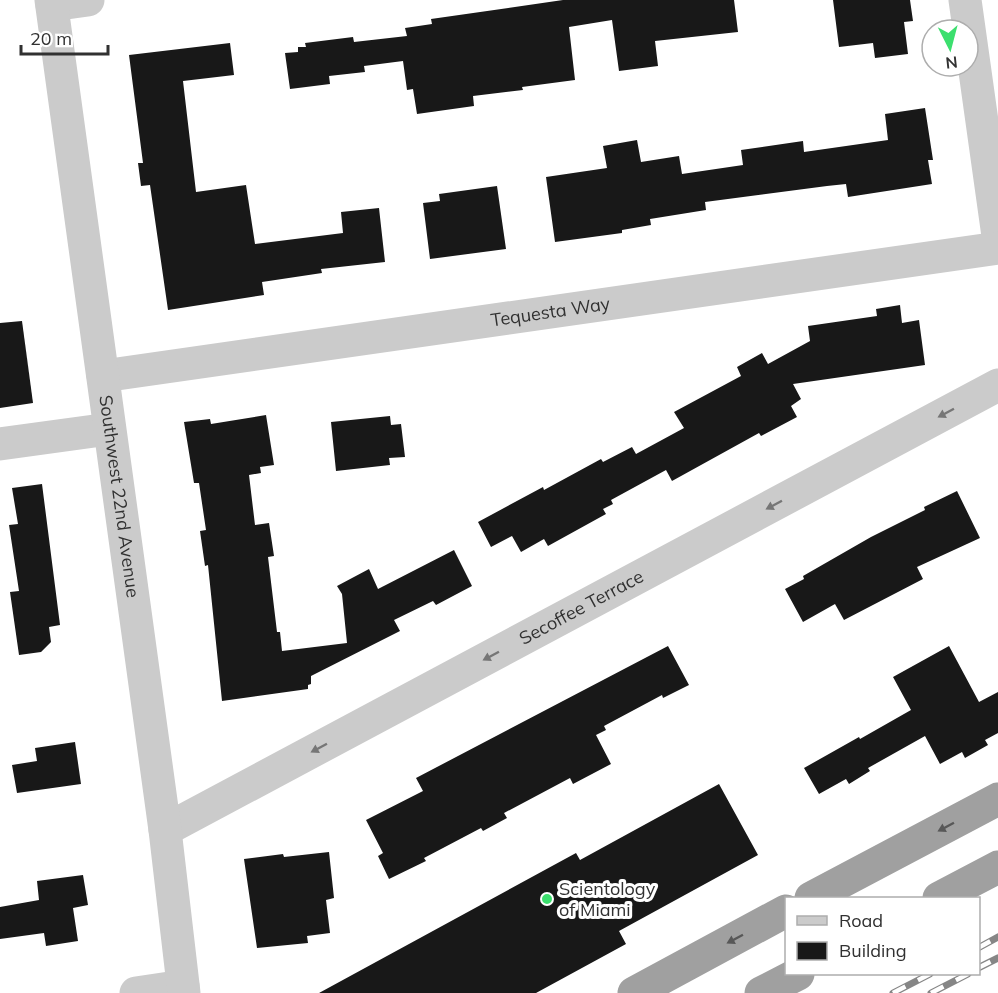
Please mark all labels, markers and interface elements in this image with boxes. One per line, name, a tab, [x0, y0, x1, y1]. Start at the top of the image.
scale bar	[21, 18, 108, 56]
north arrow	[920, 18, 980, 78]
text: 20 m	[30, 27, 72, 50]
text: N	[945, 52, 959, 73]
street label: Tequesta Way	[489, 292, 612, 331]
street label: Southwest 22nd Avenue	[94, 394, 145, 599]
one-way arrow	[938, 408, 955, 418]
one-way arrow	[766, 500, 783, 510]
street label: Secoffee Terrace	[515, 565, 647, 650]
one-way arrow	[482, 651, 499, 661]
one-way arrow	[310, 743, 327, 753]
one-way arrow	[938, 822, 955, 832]
place label: Scientology of Miami	[559, 877, 656, 921]
marker: Scientology of Miami	[540, 892, 554, 906]
legend	[785, 897, 980, 975]
text: Road	[839, 909, 883, 932]
one-way arrow	[726, 934, 743, 944]
text: Building	[839, 939, 907, 962]

